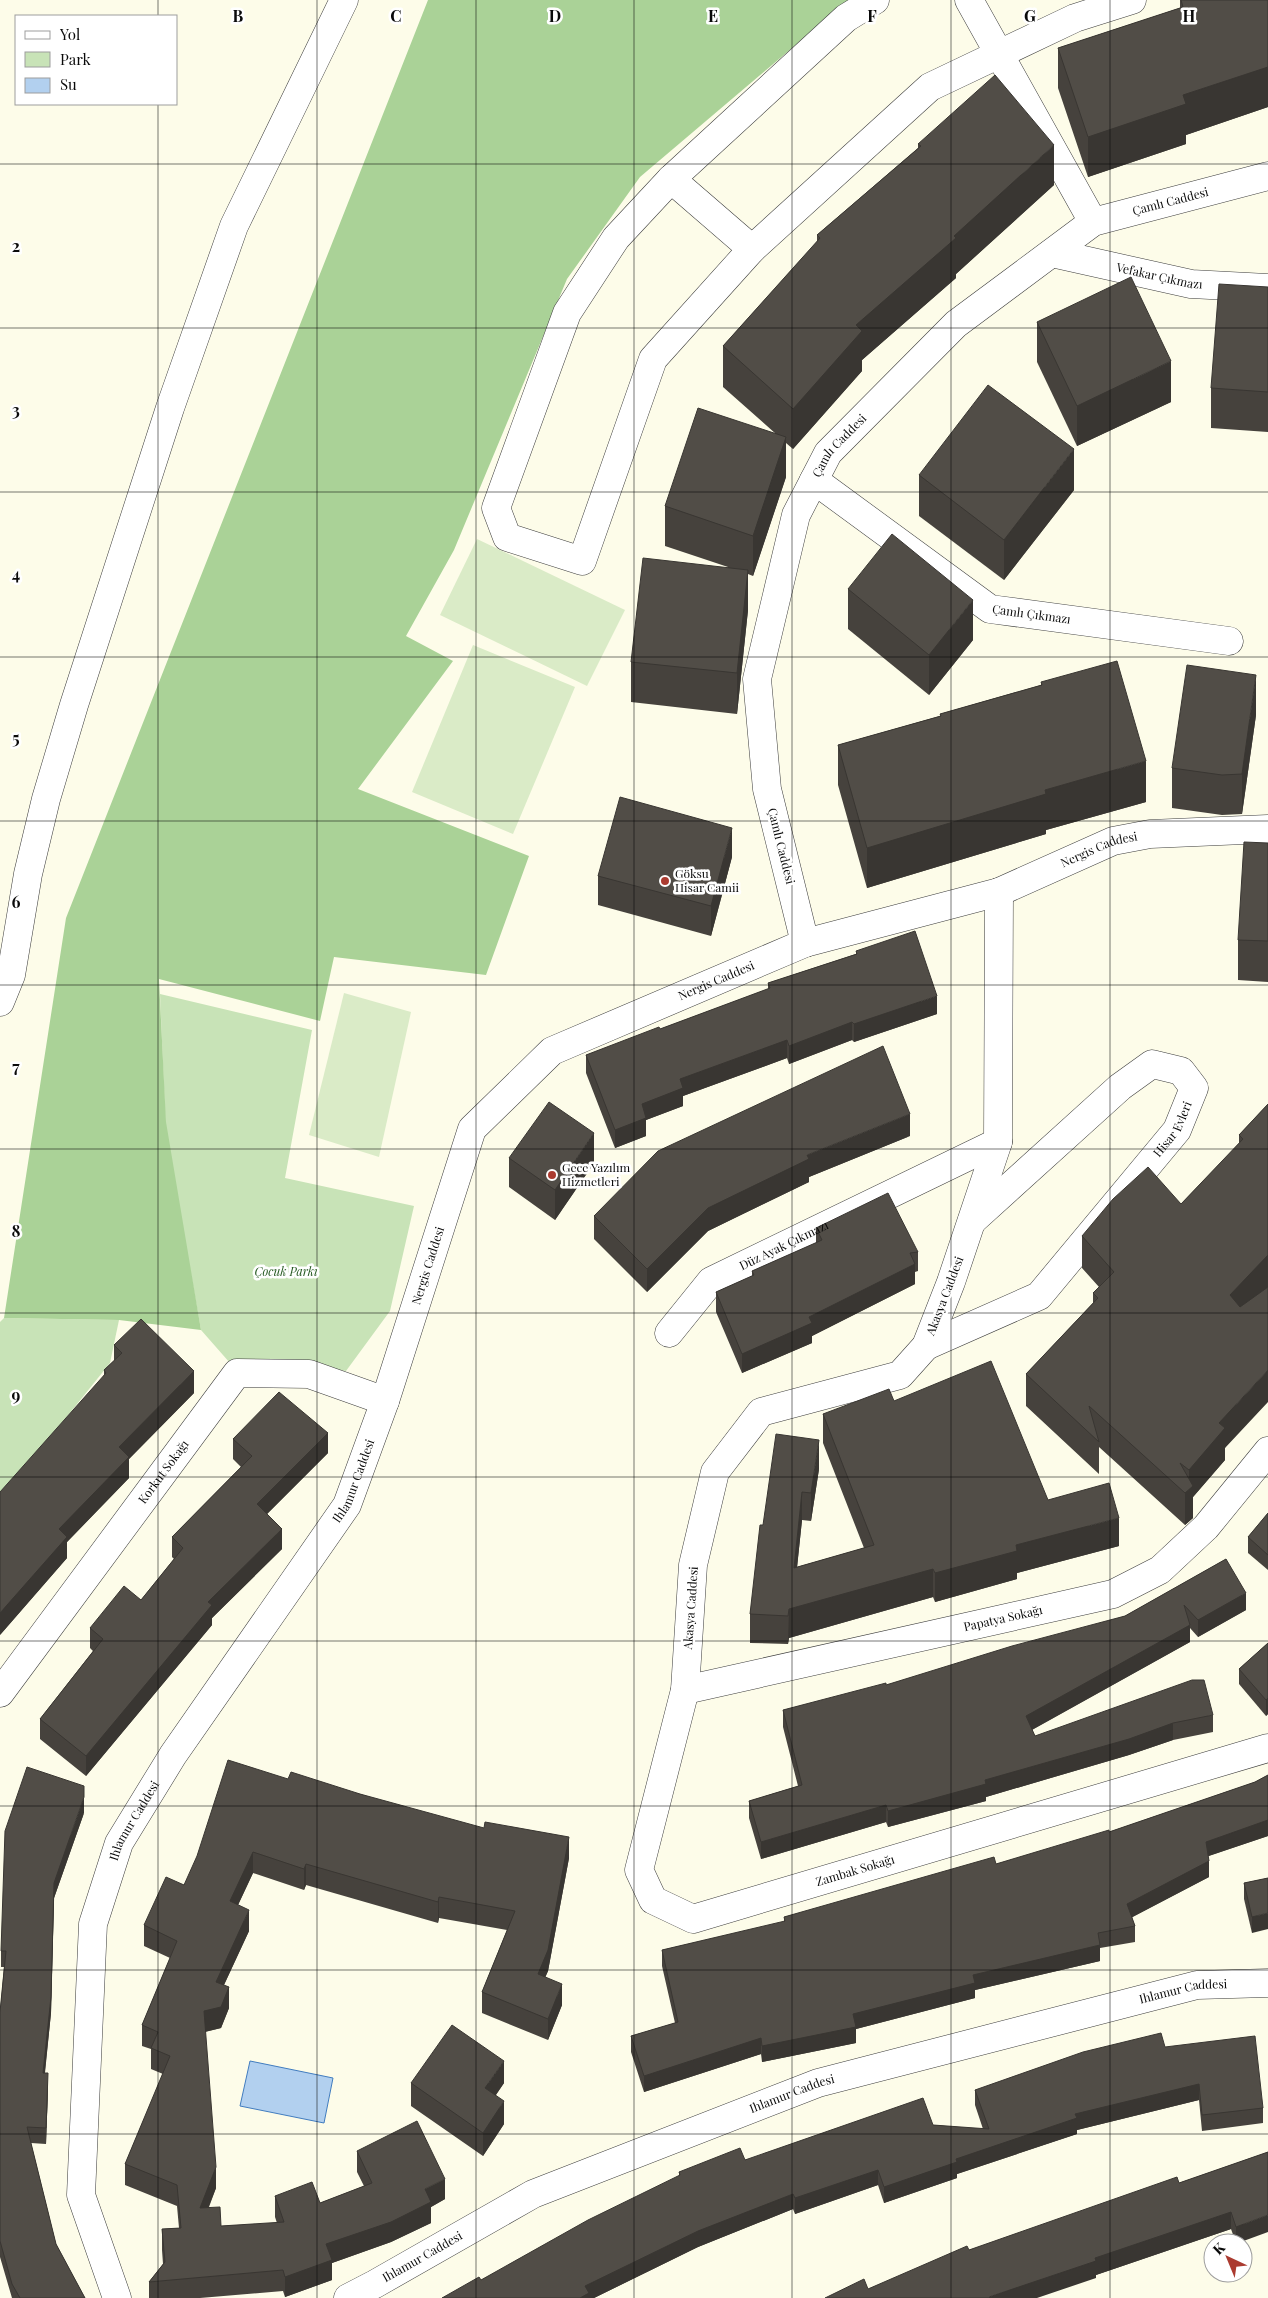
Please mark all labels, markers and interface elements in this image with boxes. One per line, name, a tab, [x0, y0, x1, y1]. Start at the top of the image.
text: B	[233, 5, 244, 26]
text: C	[390, 5, 402, 26]
text: D	[549, 5, 561, 26]
text: E	[708, 5, 718, 26]
text: F	[867, 5, 877, 26]
text: G	[1024, 5, 1036, 26]
text: H	[1183, 5, 1196, 26]
legend	[15, 15, 178, 105]
text: Yol	[59, 24, 80, 44]
text: Park	[60, 49, 92, 69]
text: Su	[60, 74, 77, 94]
street label: Çamlı Caddesi	[1130, 183, 1210, 218]
text: 2	[12, 235, 20, 256]
street label: Vefakar Çıkmazı	[1114, 258, 1203, 292]
text: 3	[12, 399, 20, 420]
street label: Çamlı Caddesi	[808, 410, 870, 480]
text: 4	[12, 563, 20, 584]
street label: Çamlı Çıkmazı	[991, 600, 1072, 627]
text: 5	[12, 727, 20, 748]
street label: Çamlı Caddesi	[765, 806, 799, 886]
street label: Nergis Caddesi	[1058, 827, 1139, 870]
place label: Göksu Hisar Camii	[675, 865, 739, 895]
marker: Göksu Hisar Camii	[659, 875, 671, 887]
text: 6	[12, 891, 21, 912]
street label: Nergis Caddesi	[675, 956, 757, 1003]
text: 7	[12, 1056, 20, 1077]
street label: Hisar Evleri	[1149, 1098, 1195, 1160]
place label: Gece Yazılım Hizmetleri	[562, 1159, 630, 1189]
marker: Gece Yazılım Hizmetleri	[546, 1169, 558, 1181]
street label: Düz Ayak Çıkmazı	[736, 1216, 831, 1273]
text: 8	[12, 1220, 21, 1241]
street label: Nergis Caddesi	[407, 1224, 447, 1307]
street label: Akasya Caddesi	[921, 1253, 967, 1338]
park label: Çocuk Parkı	[254, 1263, 318, 1279]
text: 9	[12, 1384, 21, 1405]
street label: Korkut Sokağı	[134, 1436, 192, 1507]
street label: Ihlamur Caddesi	[328, 1436, 378, 1525]
street label: Akasya Caddesi	[679, 1565, 701, 1651]
street label: Papatya Sokağı	[962, 1601, 1044, 1634]
street label: Ihlamur Caddesi	[105, 1777, 163, 1862]
street label: Zambak Sokağı	[814, 1850, 897, 1889]
street label: Ihlamur Caddesi	[1137, 1975, 1228, 2007]
street label: Ihlamur Caddesi	[747, 2070, 836, 2116]
street label: Ihlamur Caddesi	[379, 2227, 465, 2285]
north arrow	[1203, 2233, 1253, 2283]
text: K	[1208, 2237, 1230, 2259]

